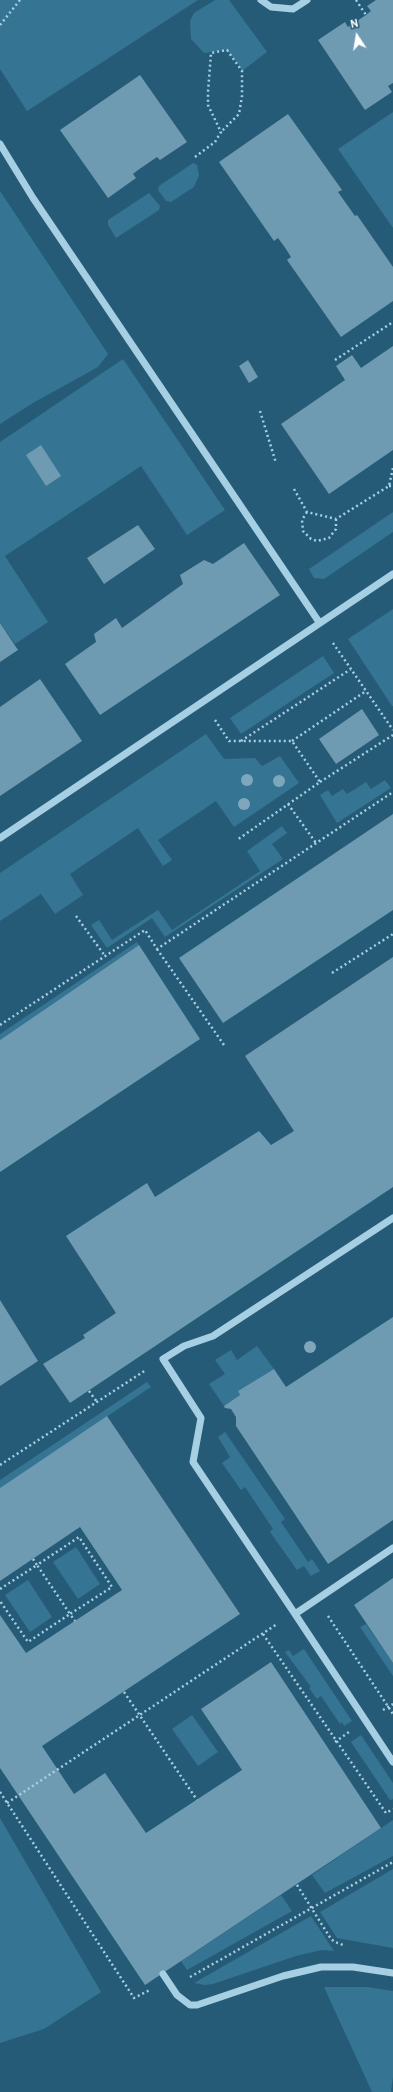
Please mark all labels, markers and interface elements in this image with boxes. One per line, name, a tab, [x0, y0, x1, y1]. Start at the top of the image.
north arrow	[337, 16, 377, 56]
text: N	[349, 17, 360, 32]

